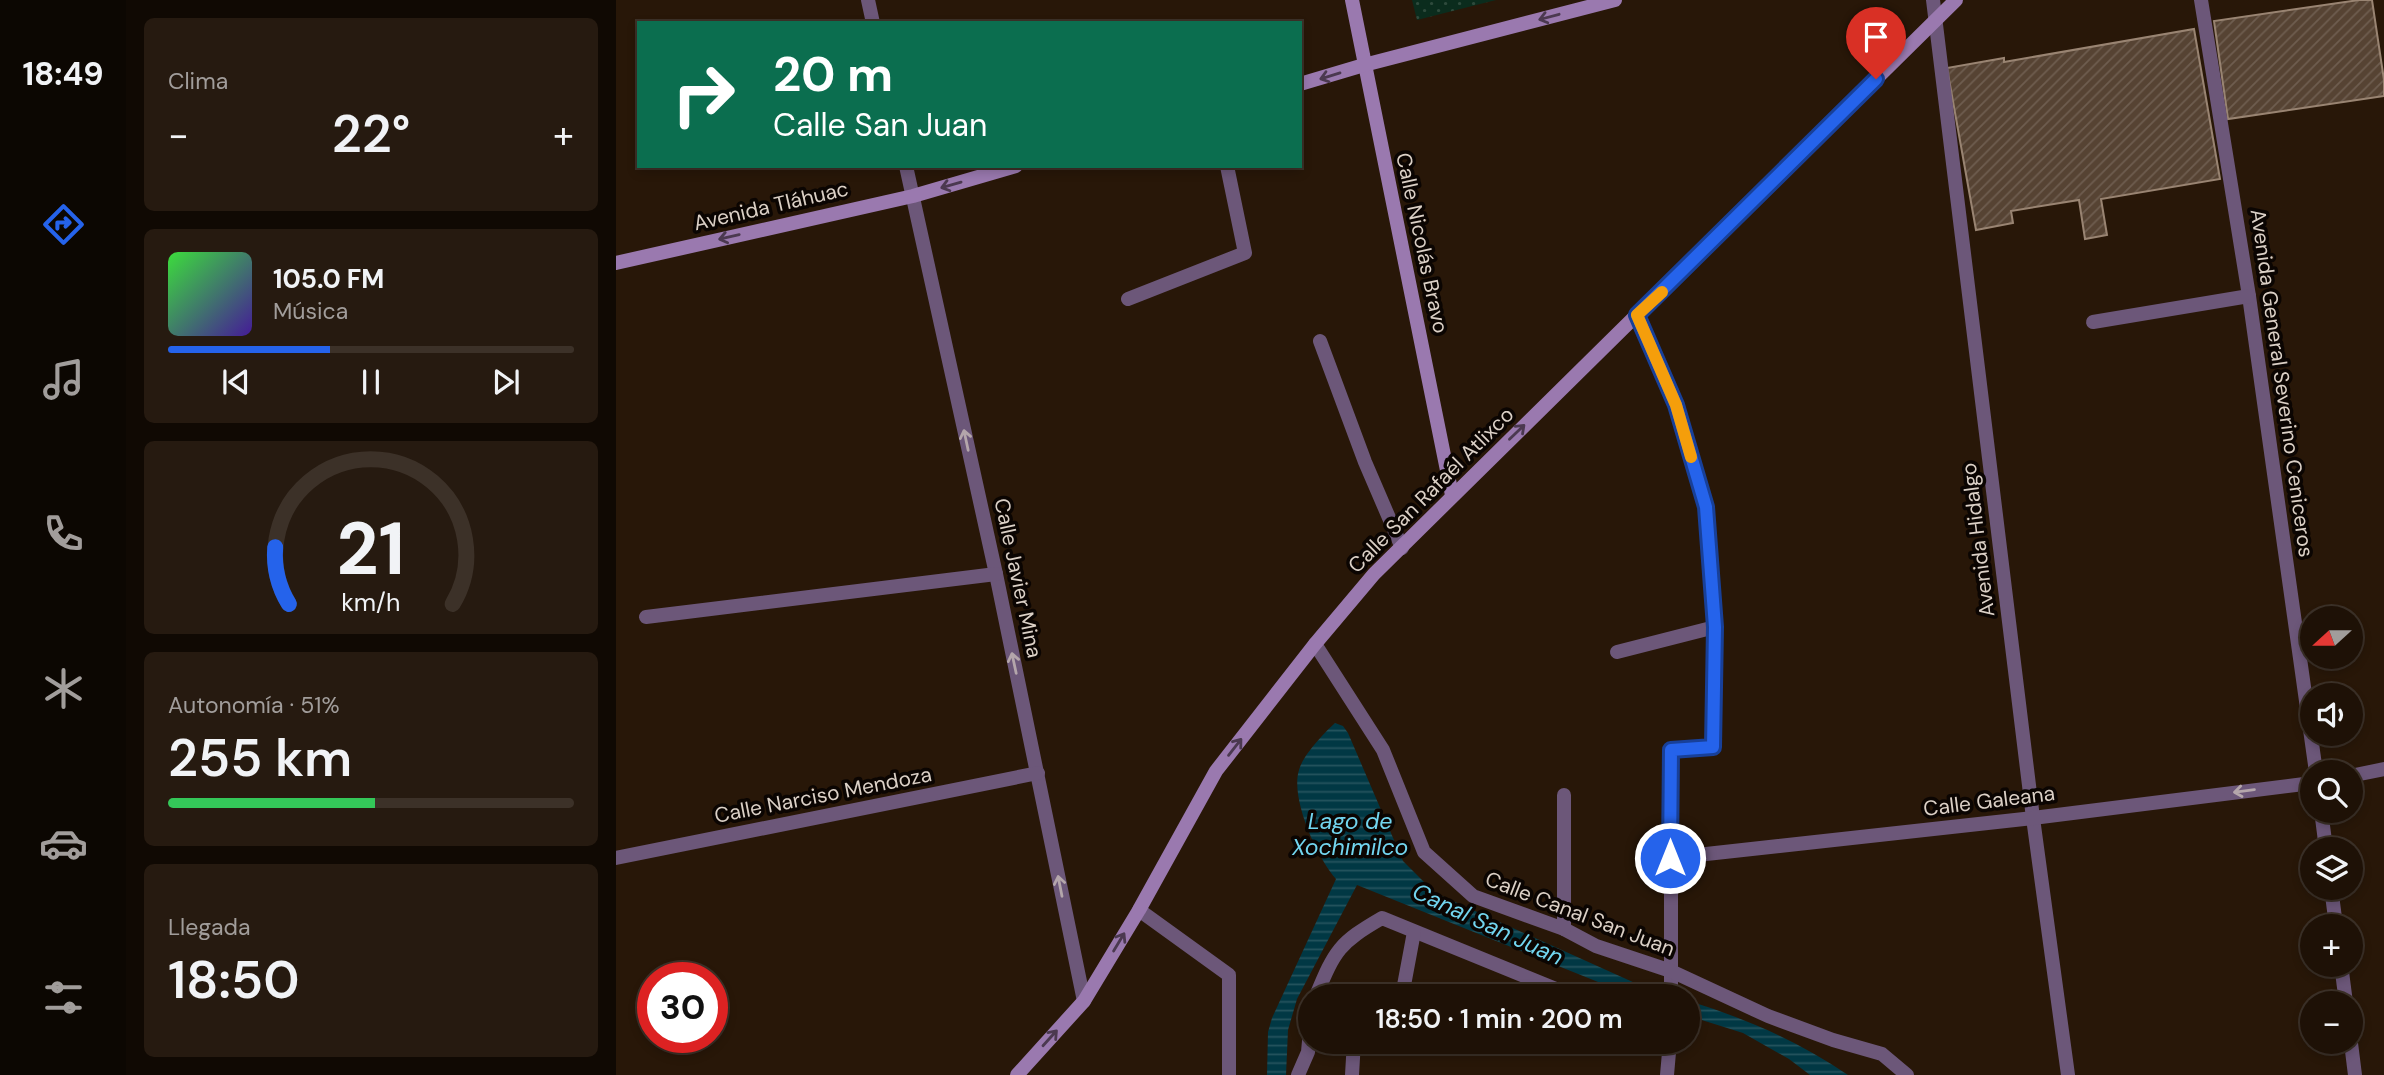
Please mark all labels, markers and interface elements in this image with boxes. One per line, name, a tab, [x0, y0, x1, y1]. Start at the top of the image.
pin	[1846, 7, 1906, 79]
one-way arrow	[1539, 11, 1561, 24]
icon: arrive	[1857, 18, 1895, 56]
text: 20 m	[773, 42, 893, 106]
icon: right	[658, 49, 749, 140]
text: 18:49	[22, 53, 104, 95]
text: Clima	[168, 66, 228, 96]
one-way arrow	[1319, 70, 1341, 83]
text: 22°	[332, 100, 410, 168]
text: Calle San Juan	[773, 104, 987, 146]
text: −	[168, 110, 189, 160]
text: +	[553, 110, 574, 160]
street label: Calle Nicolás Bravo	[1389, 150, 1455, 336]
street label: Avenida Tláhuac	[691, 175, 851, 237]
one-way arrow	[940, 179, 962, 192]
icon: directions	[39, 200, 88, 249]
street label: Avenida General Severino Ceniceros	[2244, 207, 2320, 559]
one-way arrow	[718, 231, 741, 245]
text: 105.0 FM	[273, 262, 384, 296]
text: Música	[273, 296, 348, 326]
icon: music	[39, 355, 88, 404]
icon: previous	[217, 363, 255, 401]
icon: pause	[352, 363, 390, 401]
icon: next	[487, 363, 525, 401]
street label: Calle San Rafaél Atlixco	[1342, 401, 1520, 579]
one-way arrow	[1508, 423, 1525, 440]
one-way arrow	[959, 429, 973, 452]
street label: Avenida Hidalgo	[1955, 461, 2001, 619]
street label: Calle Javier Mina	[987, 496, 1049, 660]
text: 21	[337, 502, 405, 597]
icon: phone	[39, 509, 88, 558]
text: km/h	[341, 585, 401, 618]
north arrow	[2300, 606, 2362, 668]
map controls	[2300, 606, 2363, 1054]
one-way arrow	[1007, 652, 1021, 675]
icon: climate	[39, 664, 88, 713]
button: sound	[2300, 683, 2363, 746]
text: Autonomía · 51%	[168, 690, 340, 720]
text: 255 km	[168, 724, 352, 792]
one-way arrow	[1228, 738, 1243, 757]
street label: Calle Narciso Mendoza	[712, 760, 934, 830]
button: search	[2300, 760, 2363, 823]
street label: Calle Galeana	[1922, 779, 2056, 823]
one-way arrow	[2233, 785, 2256, 798]
water label: Lago de Xochimilco	[1291, 806, 1408, 862]
icon: car	[39, 819, 88, 868]
position arrow	[1633, 821, 1707, 895]
button: layers	[2300, 837, 2363, 900]
street label: Calle Canal San Juan	[1482, 866, 1678, 962]
one-way arrow	[1053, 875, 1067, 898]
water label: Canal San Juan	[1408, 877, 1568, 971]
text: Llegada	[168, 912, 251, 942]
button: +	[2300, 914, 2363, 977]
one-way arrow	[1113, 933, 1127, 953]
text: 18:50	[168, 946, 299, 1014]
speed limit sign: 30	[637, 962, 728, 1053]
icon: filters	[39, 973, 88, 1022]
button: −	[2300, 991, 2363, 1054]
text: 18:50 · 1 min · 200 m	[1376, 1002, 1622, 1036]
one-way arrow	[1042, 1029, 1058, 1047]

